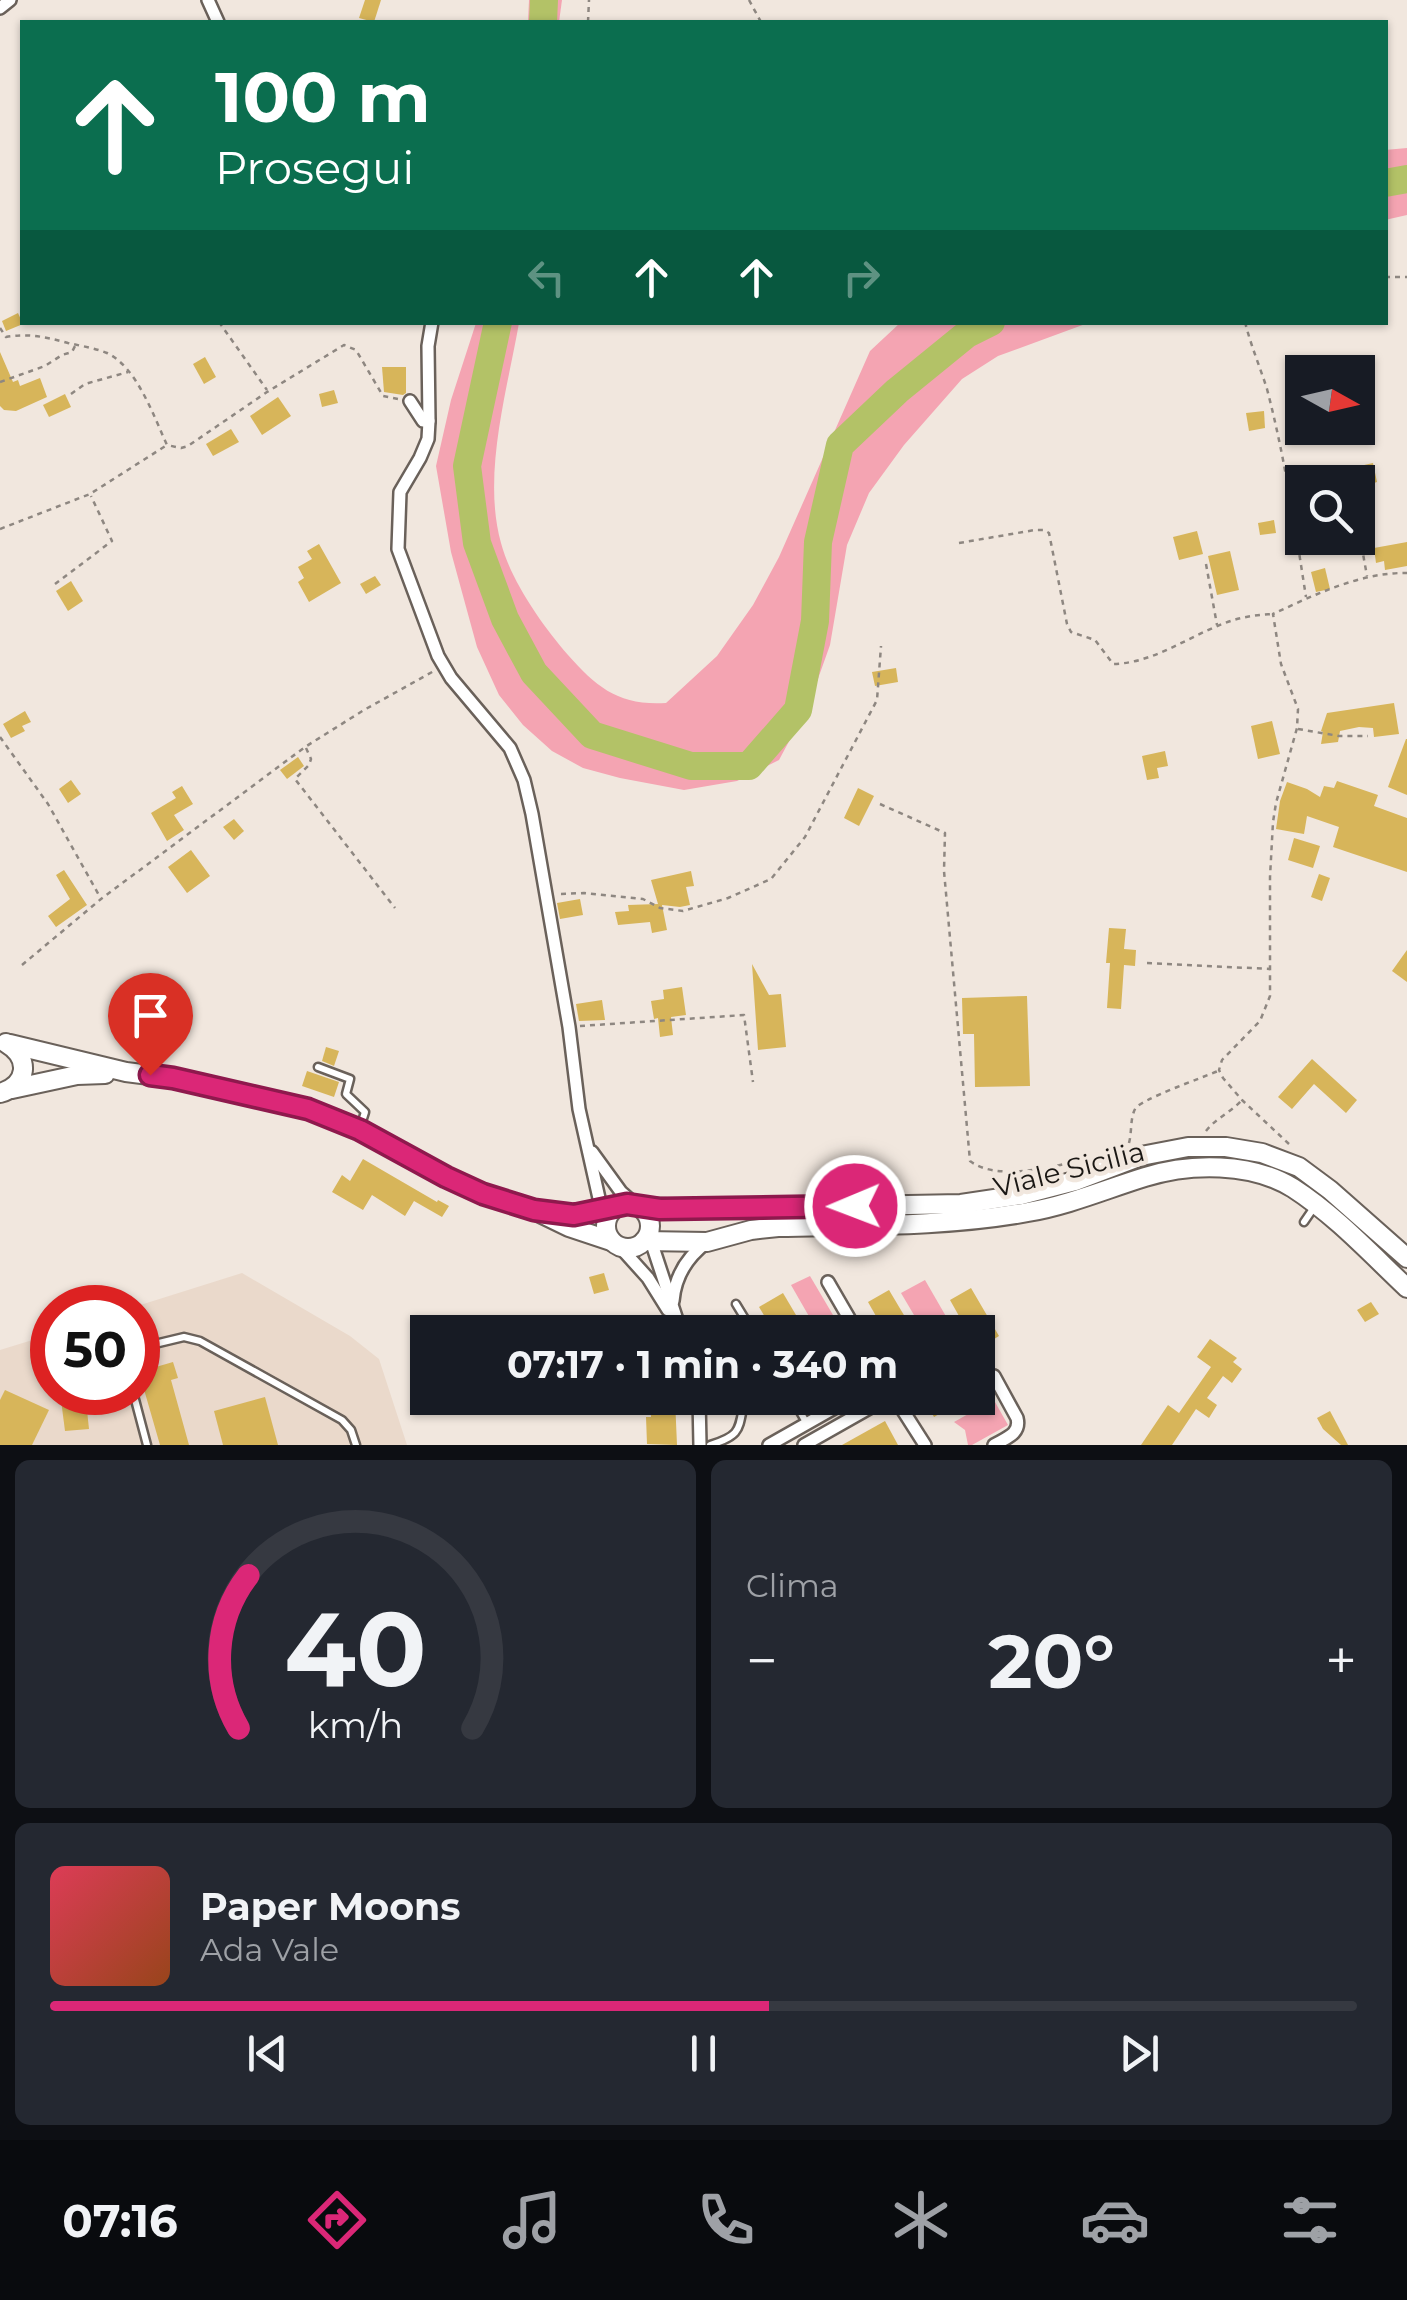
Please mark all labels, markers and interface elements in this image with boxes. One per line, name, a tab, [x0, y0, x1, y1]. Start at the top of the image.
text: 100 m	[215, 54, 431, 140]
icon: ahead	[50, 60, 180, 190]
text: Prosegui	[215, 140, 414, 195]
icon: left	[519, 250, 574, 305]
icon: ahead	[624, 250, 679, 305]
icon: ahead	[729, 250, 784, 305]
icon: right	[834, 250, 889, 305]
north arrow	[1285, 355, 1375, 445]
map controls	[1285, 355, 1375, 555]
button: search	[1285, 465, 1375, 555]
pin	[108, 973, 193, 1076]
icon: arrive	[123, 988, 178, 1043]
street label: Viale Sicilia	[990, 1134, 1148, 1204]
position arrow	[803, 1154, 907, 1258]
speed limit sign: 50	[30, 1285, 160, 1415]
text: 07:17 · 1 min · 340 m	[507, 1341, 898, 1388]
text: Clima	[746, 1566, 839, 1605]
text: 40	[284, 1585, 427, 1712]
text: 20°	[988, 1615, 1115, 1707]
text: −	[746, 1627, 778, 1694]
text: +	[1325, 1627, 1357, 1694]
text: km/h	[308, 1703, 403, 1747]
text: Paper Moons	[200, 1883, 461, 1930]
text: Ada Vale	[200, 1930, 339, 1969]
icon: previous	[240, 2026, 295, 2081]
icon: pause	[676, 2026, 731, 2081]
icon: next	[1112, 2026, 1167, 2081]
icon: directions	[302, 2185, 372, 2255]
icon: music	[497, 2185, 567, 2255]
icon: phone	[691, 2185, 761, 2255]
icon: climate	[886, 2185, 956, 2255]
icon: car	[1080, 2185, 1150, 2255]
icon: filters	[1275, 2185, 1345, 2255]
text: 07:16	[62, 2193, 178, 2248]

